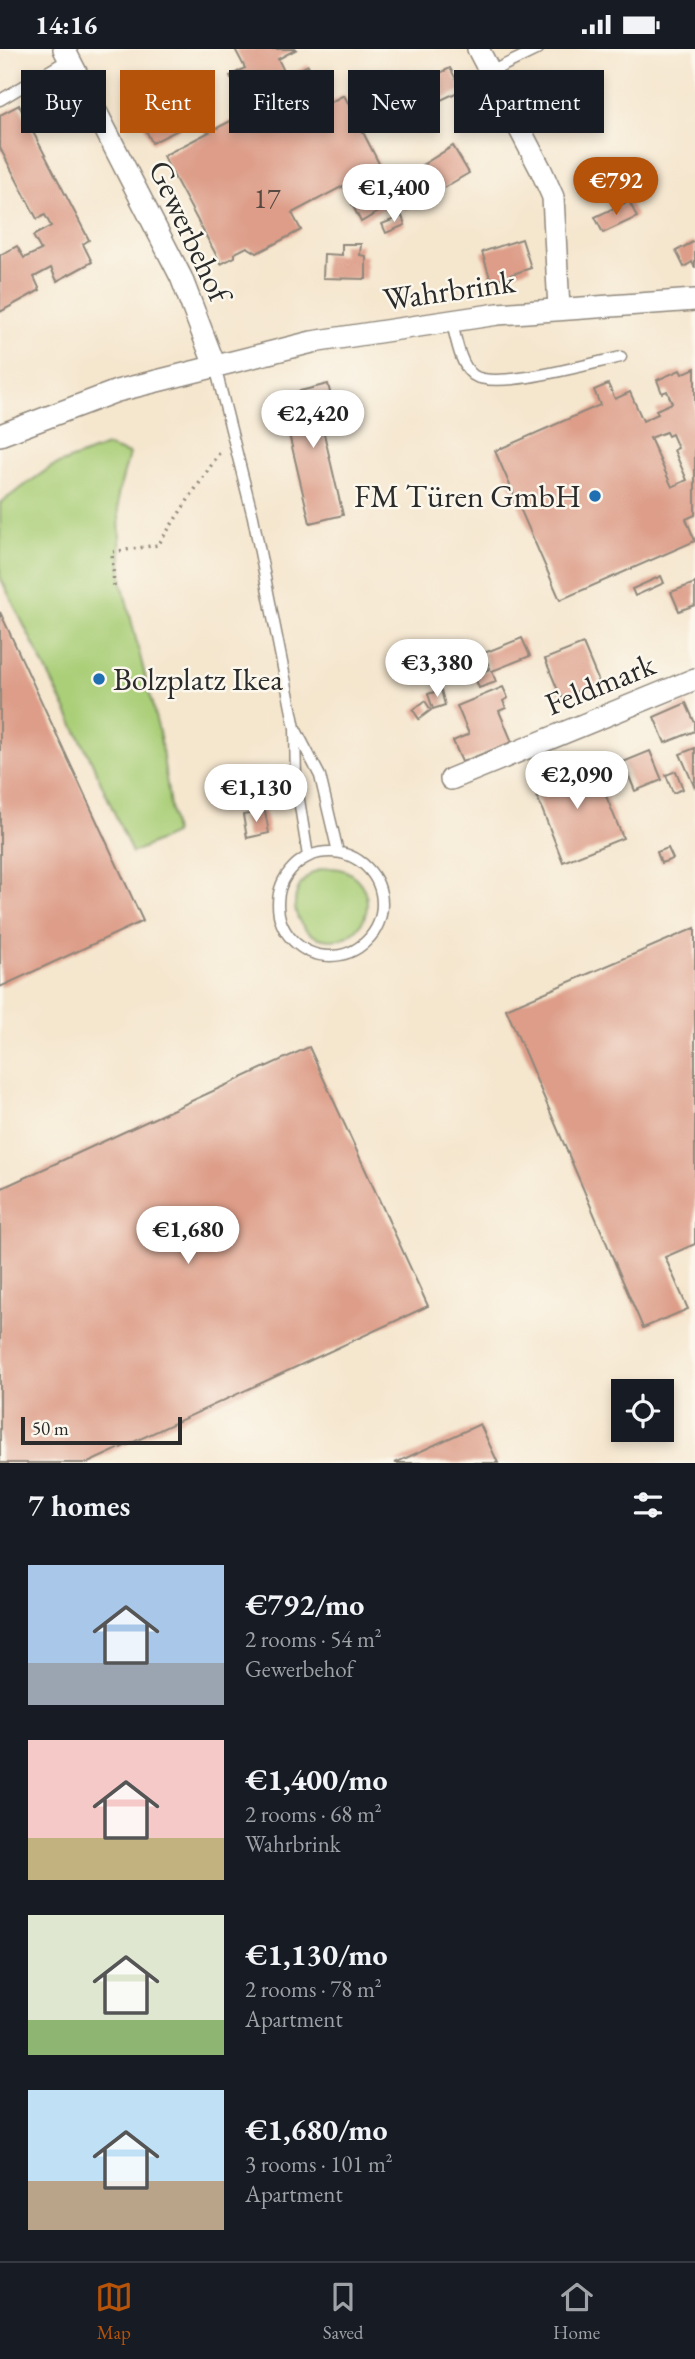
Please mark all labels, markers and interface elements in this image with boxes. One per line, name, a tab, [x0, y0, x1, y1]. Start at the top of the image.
text: 14:16	[35, 8, 97, 42]
chip: Buy	[21, 70, 106, 133]
chip: Rent	[120, 70, 215, 133]
chip: Filters	[229, 70, 334, 133]
chip: New	[348, 70, 440, 133]
chip: Apartment	[454, 70, 604, 133]
street label: Gewerbehof	[139, 153, 243, 312]
pin: €792	[575, 157, 657, 217]
pin: €1,400	[337, 165, 451, 224]
text: €792	[589, 165, 643, 195]
text: €1,400	[358, 172, 430, 202]
house number: 17	[254, 180, 281, 216]
street label: Wahrbrink	[380, 260, 519, 320]
pin: €2,420	[256, 391, 370, 450]
text: €2,420	[277, 398, 349, 428]
place label: FM Türen GmbH	[354, 475, 581, 517]
marker: FM Türen GmbH	[587, 488, 603, 504]
pin: €3,380	[380, 639, 494, 699]
street label: Feldmark	[539, 643, 662, 725]
text: €3,380	[401, 647, 473, 677]
place label: Bolzplatz Ikea	[113, 658, 283, 700]
marker: Bolzplatz Ikea	[91, 671, 107, 687]
pin: €2,090	[520, 751, 634, 811]
text: €2,090	[541, 759, 613, 789]
pin: €1,130	[199, 765, 313, 824]
text: €1,130	[220, 772, 292, 802]
pin: €1,680	[131, 1207, 245, 1266]
text: €1,680	[152, 1214, 224, 1244]
map controls	[611, 1379, 674, 1442]
button: locate	[611, 1379, 674, 1442]
scale bar	[21, 1414, 182, 1446]
text: 50 m	[32, 1416, 69, 1441]
text: 7 homes	[28, 1486, 130, 1525]
icon: filters	[629, 1486, 667, 1524]
text: €792/mo	[245, 1585, 364, 1624]
icon: home	[84, 1593, 168, 1677]
text: 2 rooms · 54 m²	[245, 1624, 382, 1654]
text: Gewerbehof	[245, 1654, 354, 1684]
text: €1,400/mo	[245, 1760, 388, 1799]
icon: home	[84, 1768, 168, 1852]
text: 2 rooms · 68 m²	[245, 1799, 382, 1829]
text: Wahrbrink	[245, 1829, 341, 1859]
text: €1,130/mo	[245, 1935, 388, 1974]
icon: home	[84, 1943, 168, 2027]
text: 2 rooms · 78 m²	[245, 1974, 382, 2004]
text: Apartment	[245, 2004, 343, 2034]
text: €1,680/mo	[245, 2110, 388, 2149]
icon: home	[84, 2118, 168, 2202]
text: 3 rooms · 101 m²	[245, 2149, 393, 2179]
text: Apartment	[245, 2179, 343, 2209]
tab: Map	[95, 2278, 133, 2345]
tab: Saved	[323, 2278, 363, 2345]
tab: Home	[553, 2278, 600, 2345]

